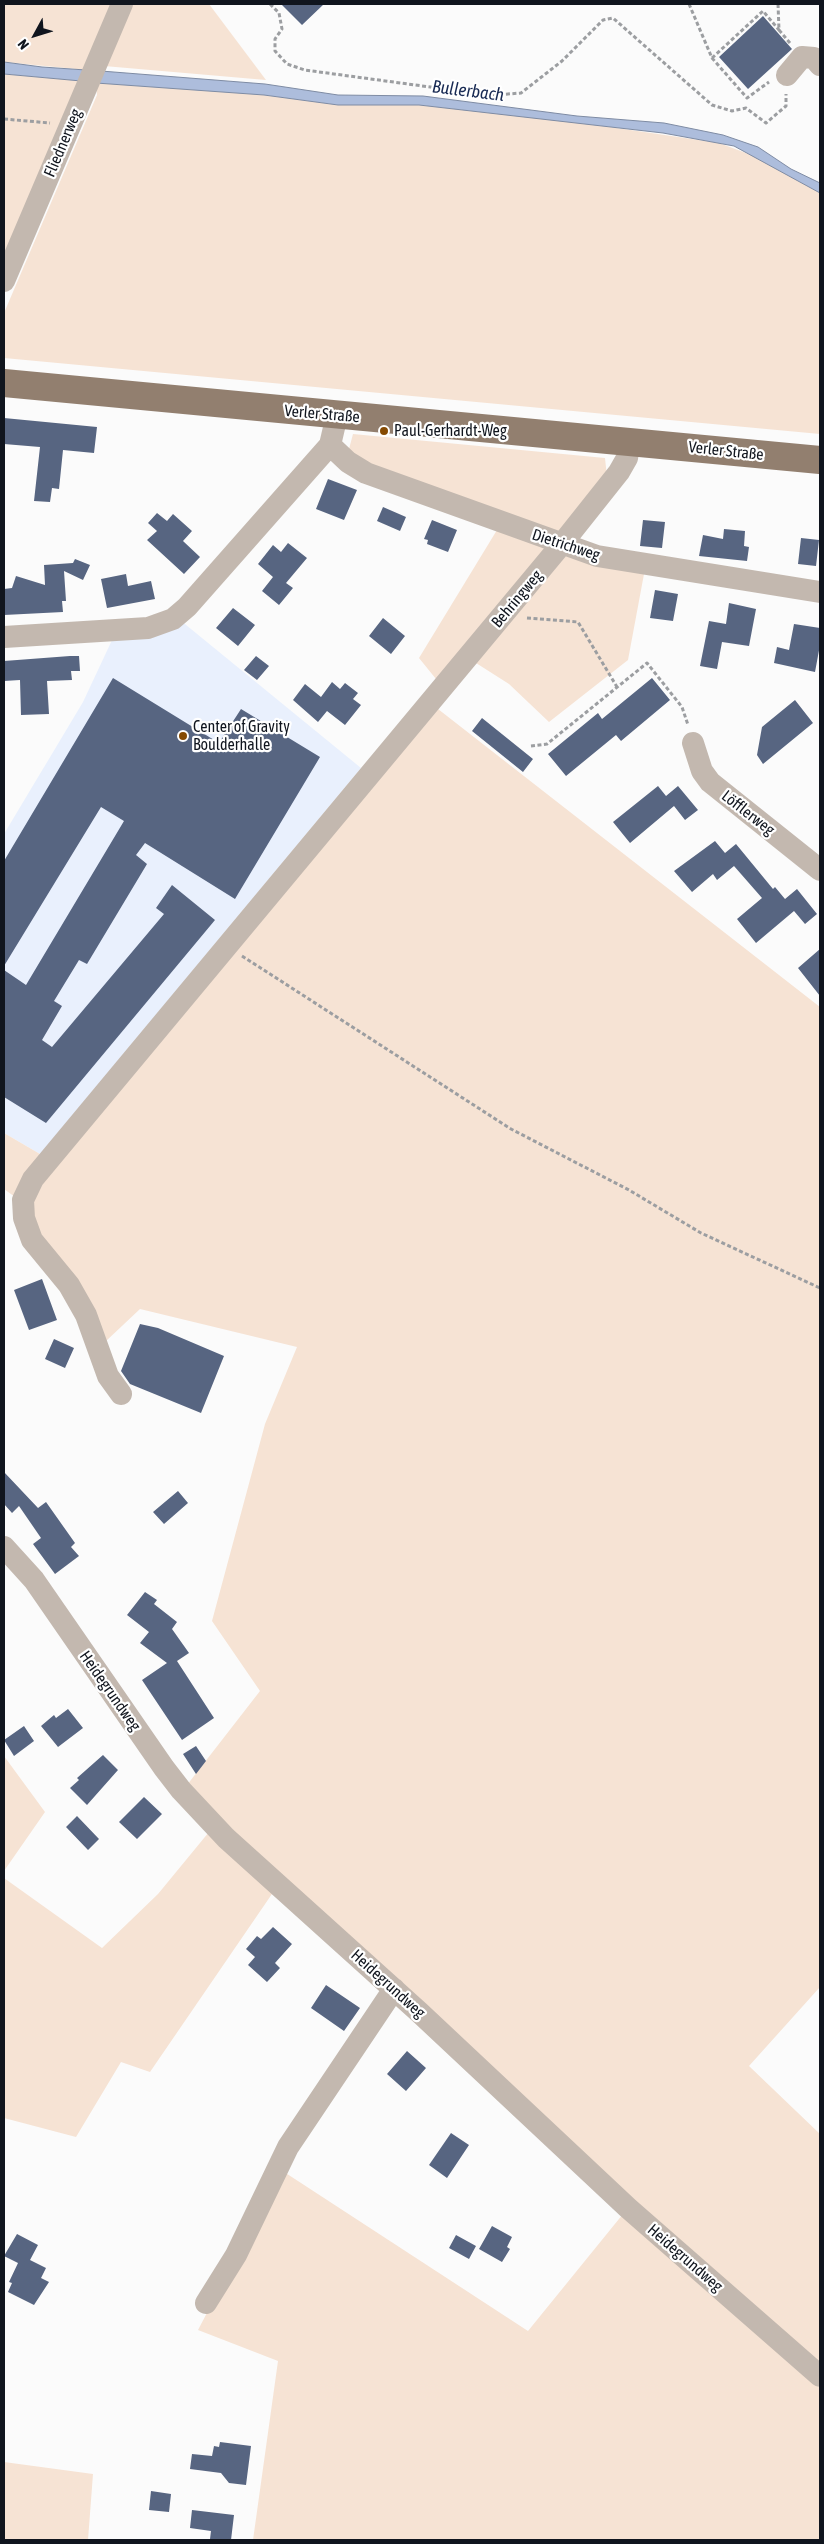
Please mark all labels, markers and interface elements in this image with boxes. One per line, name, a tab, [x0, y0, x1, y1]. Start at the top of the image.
north arrow	[10, 10, 60, 60]
text: N	[15, 36, 32, 53]
water label: Bullerbach	[431, 76, 505, 106]
street label: Fliednerweg	[40, 106, 86, 180]
street label: Verler Straße	[284, 401, 360, 427]
place label: Paul-Gerhardt-Weg	[394, 421, 507, 441]
marker: Paul-Gerhardt-Weg	[378, 425, 390, 437]
street label: Verler Straße	[687, 438, 765, 464]
street label: Dietrichweg	[530, 525, 602, 565]
street label: Behringweg	[487, 566, 547, 632]
place label: Center of Gravity Boulderhalle	[193, 717, 290, 755]
marker: Center of Gravity Boulderhalle	[177, 730, 189, 742]
street label: Löfflerweg	[718, 786, 778, 840]
street label: Heidegrundweg	[75, 1647, 145, 1735]
street label: Heidegrundweg	[347, 1946, 429, 2022]
street label: Heidegrundweg	[643, 2220, 727, 2296]

